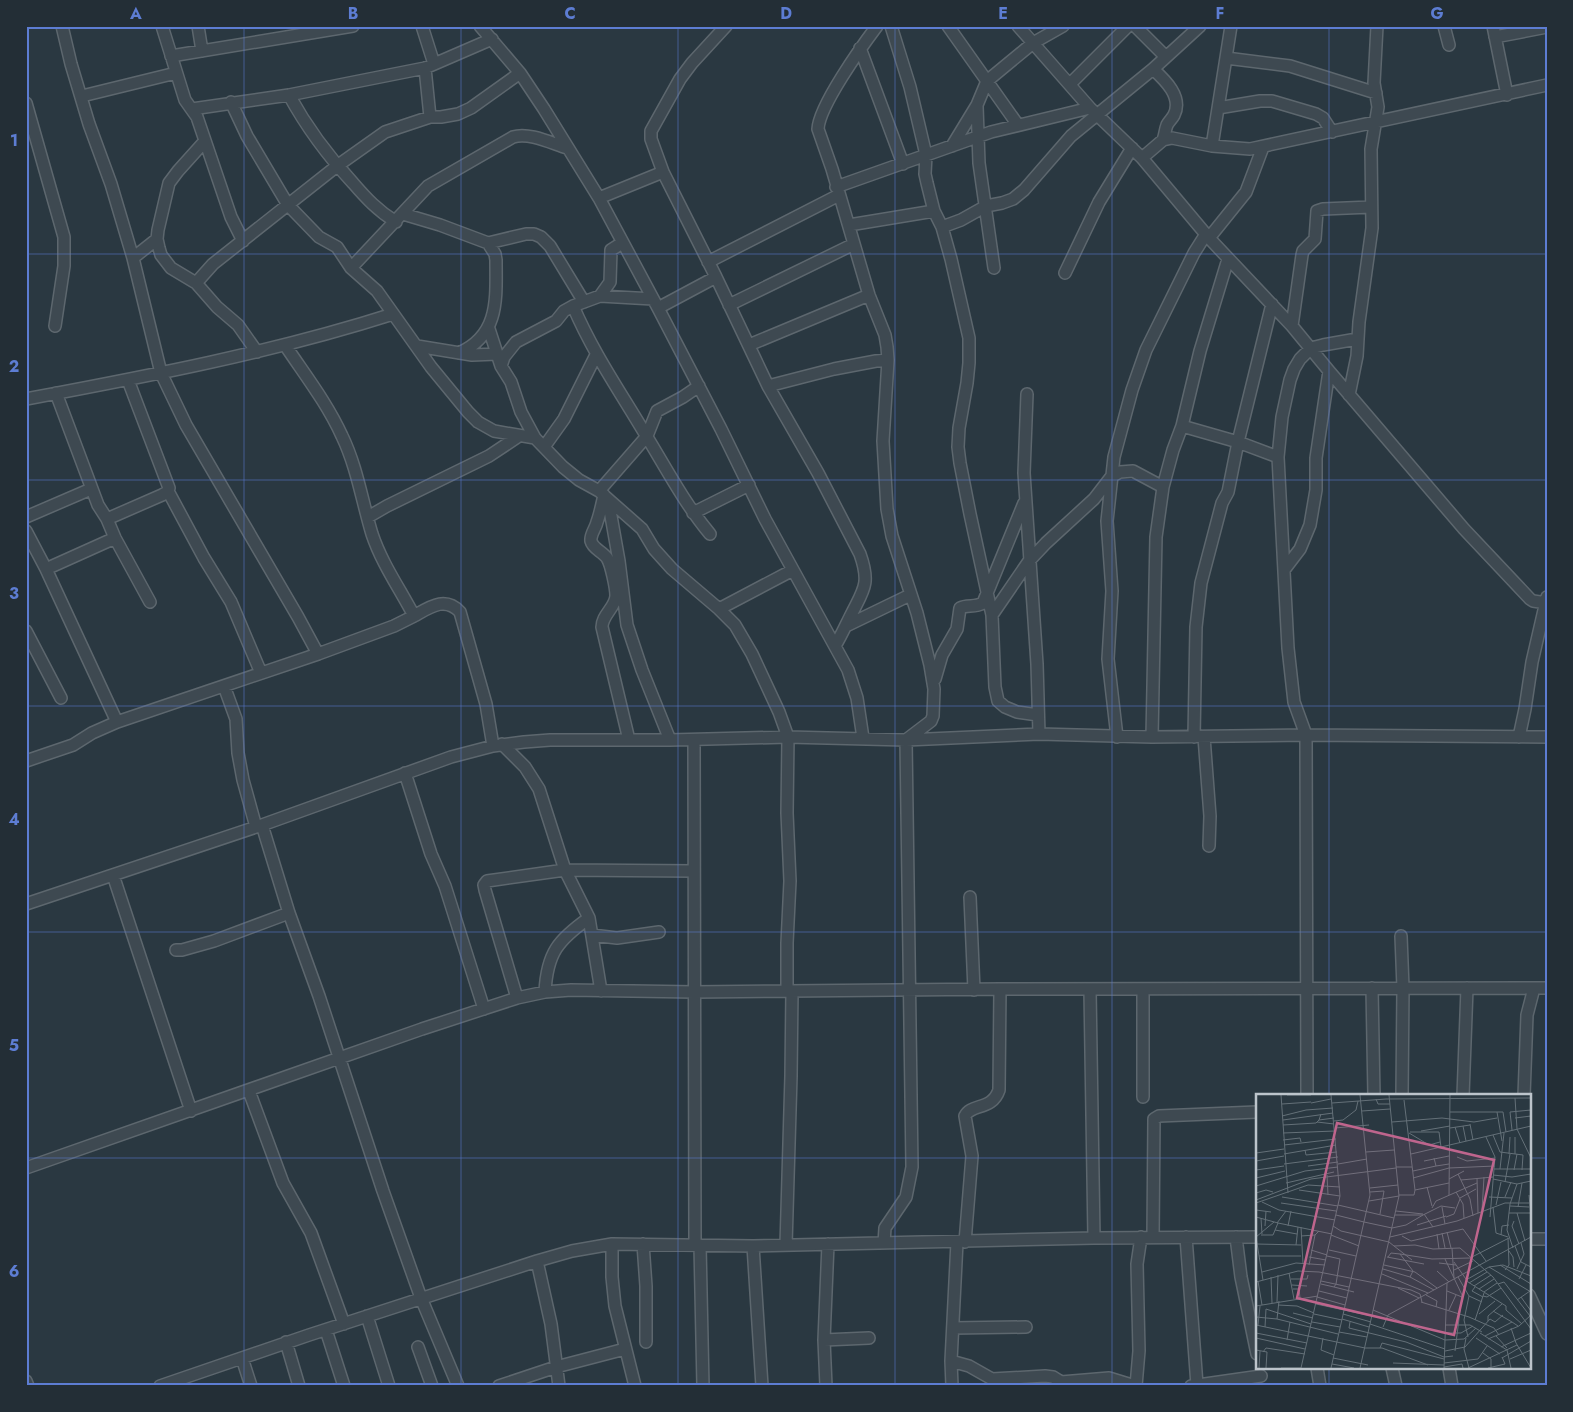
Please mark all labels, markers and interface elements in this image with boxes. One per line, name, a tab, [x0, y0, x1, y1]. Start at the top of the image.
text: A	[129, 2, 142, 25]
text: B	[348, 2, 358, 25]
text: C	[564, 2, 576, 25]
text: D	[780, 2, 792, 25]
text: E	[998, 2, 1008, 25]
text: F	[1216, 2, 1224, 25]
text: G	[1430, 2, 1444, 25]
text: 1	[10, 129, 18, 152]
text: 2	[9, 355, 19, 378]
text: 3	[9, 582, 19, 605]
text: 4	[8, 808, 20, 831]
text: 5	[9, 1034, 19, 1057]
inset map	[1256, 1094, 1530, 1370]
text: 6	[9, 1260, 19, 1283]

